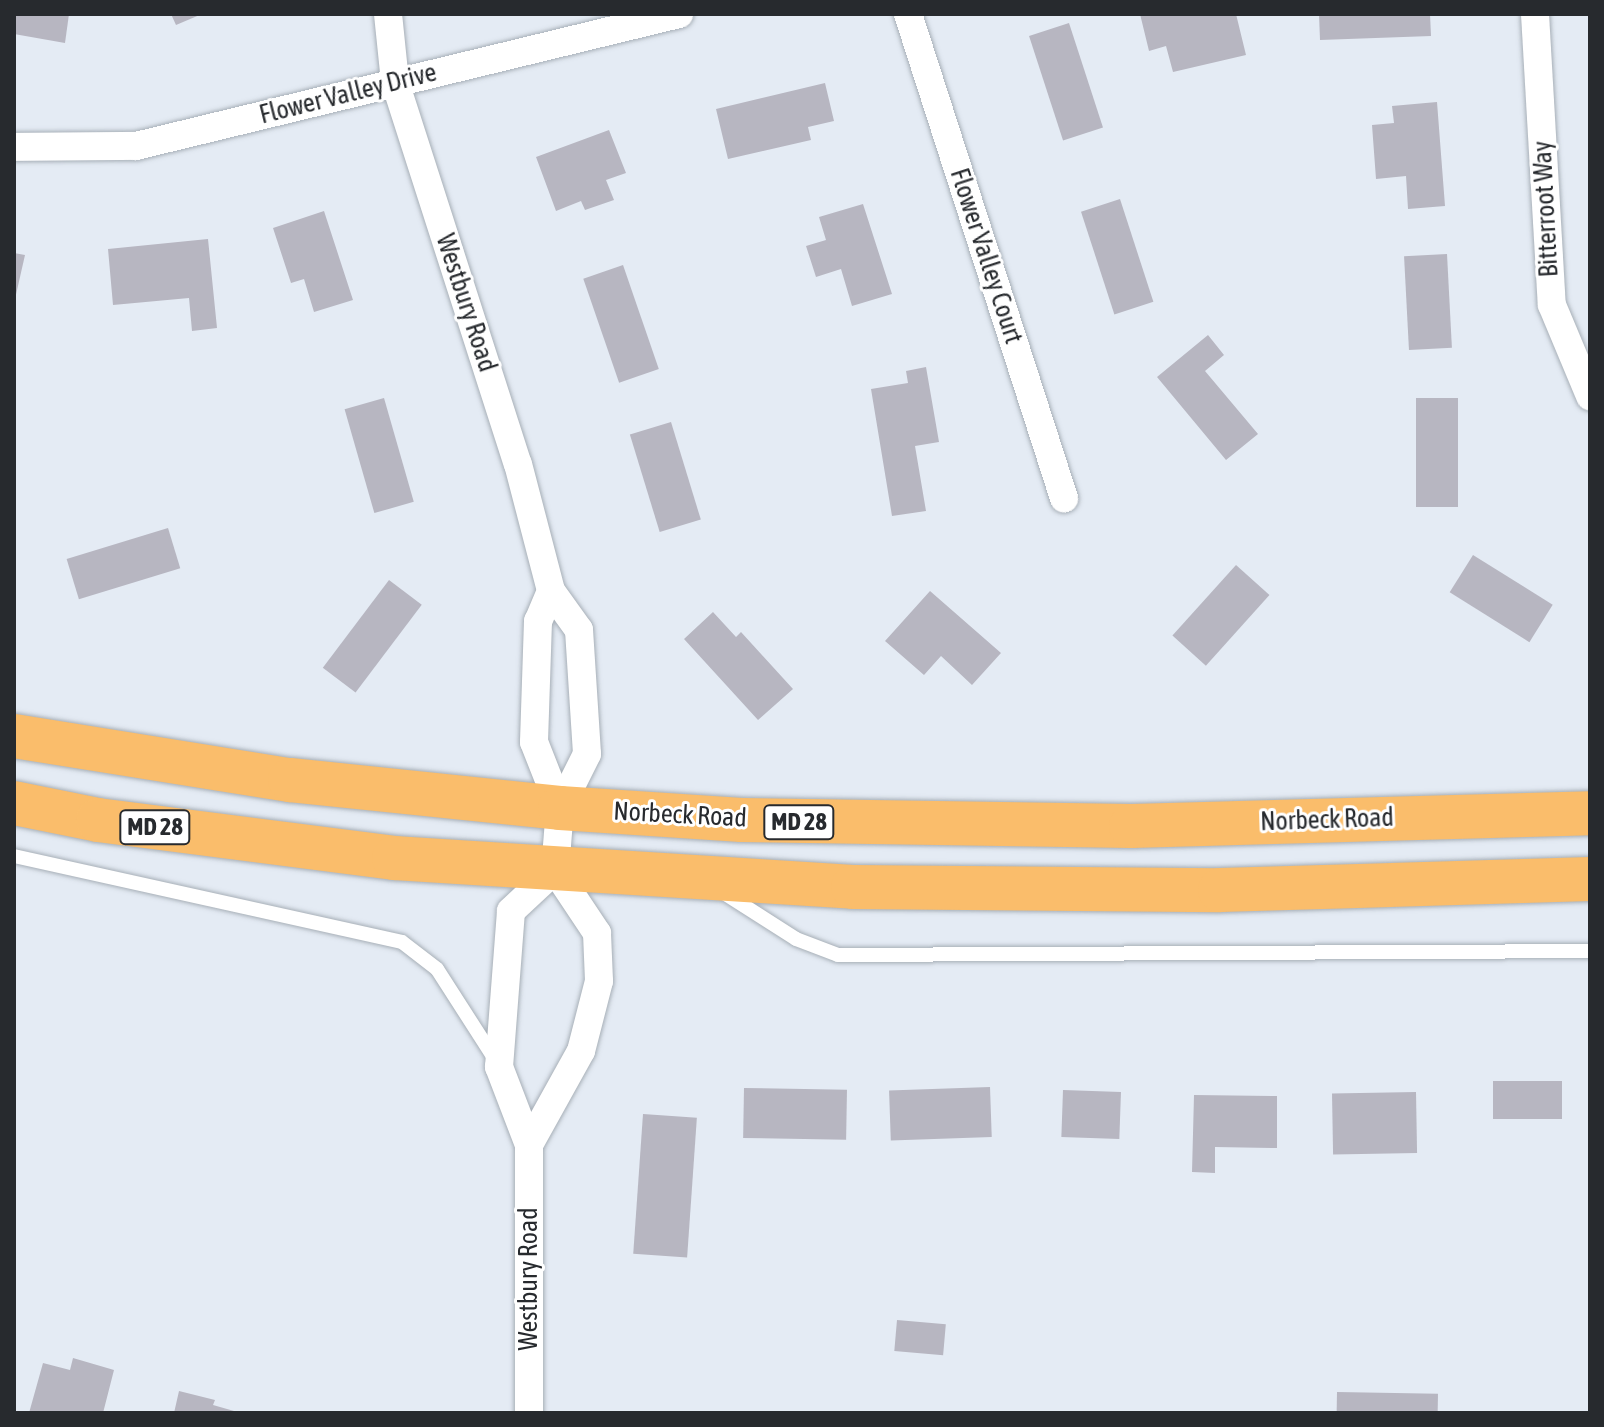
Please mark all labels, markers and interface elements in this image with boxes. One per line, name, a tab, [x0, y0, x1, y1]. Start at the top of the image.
street label: Flower Valley Drive	[256, 57, 440, 131]
street label: Bitterroot Way	[1527, 140, 1565, 278]
street label: Flower Valley Court	[943, 165, 1029, 347]
street label: Westbury Road	[429, 230, 503, 376]
street label: Norbeck Road	[613, 796, 747, 834]
road number: MD 28	[763, 802, 835, 842]
street label: Norbeck Road	[1260, 802, 1394, 838]
road number: MD 28	[119, 807, 191, 847]
street label: Westbury Road	[513, 1208, 545, 1350]

